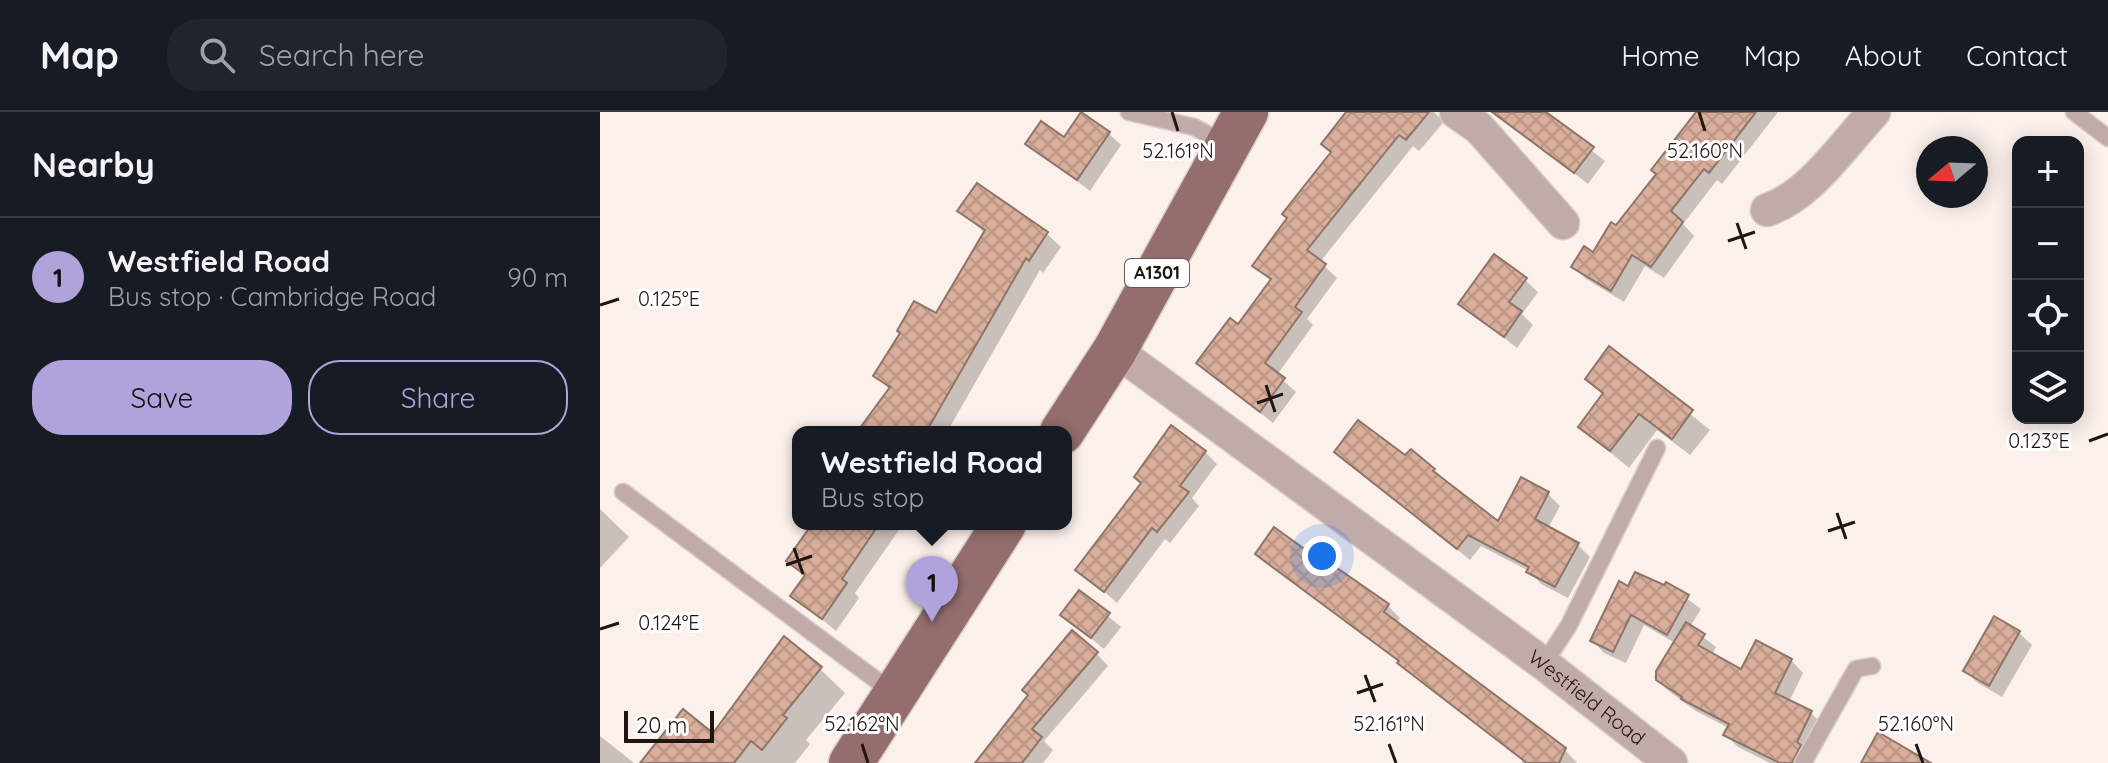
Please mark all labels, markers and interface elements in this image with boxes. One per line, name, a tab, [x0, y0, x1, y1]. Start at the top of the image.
search box	[167, 19, 727, 91]
text: Map	[40, 31, 119, 79]
icon: search	[195, 33, 239, 77]
text: Search here	[259, 36, 424, 74]
text: Home	[1621, 38, 1700, 73]
text: Map	[1744, 38, 1801, 73]
text: About	[1845, 38, 1922, 73]
text: Contact	[1966, 38, 2068, 73]
north arrow	[1916, 136, 1988, 208]
map controls	[2012, 136, 2084, 424]
button: +	[2012, 136, 2084, 208]
text: 52.161°N	[1142, 138, 1214, 163]
text: 52.160°N	[1667, 138, 1743, 163]
text: Nearby	[32, 143, 155, 186]
button: −	[2012, 208, 2084, 280]
text: Westfield Road	[108, 242, 330, 280]
road number: A1301	[1125, 259, 1189, 287]
text: 1	[53, 261, 63, 294]
text: 90 m	[507, 261, 568, 294]
text: Bus stop · Cambridge Road	[108, 280, 436, 313]
button: locate	[2012, 280, 2084, 352]
text: 0.125°E	[638, 286, 700, 311]
button: layers	[2012, 352, 2084, 424]
button: Save	[32, 360, 292, 435]
button: Share	[308, 360, 568, 435]
popup	[792, 426, 1072, 530]
text: 0.123°E	[2008, 428, 2070, 453]
text: Westfield Road	[821, 443, 1043, 481]
text: Bus stop	[821, 481, 924, 514]
your location	[1302, 536, 1342, 576]
pin: 1	[906, 556, 958, 622]
text: 0.124°E	[638, 610, 700, 635]
street label: Westfield Road	[1524, 644, 1650, 750]
scale bar	[624, 707, 714, 743]
text: 20 m	[636, 711, 687, 739]
text: 52.162°N	[824, 711, 900, 736]
text: 52.161°N	[1353, 711, 1425, 736]
text: 52.160°N	[1878, 711, 1954, 736]

